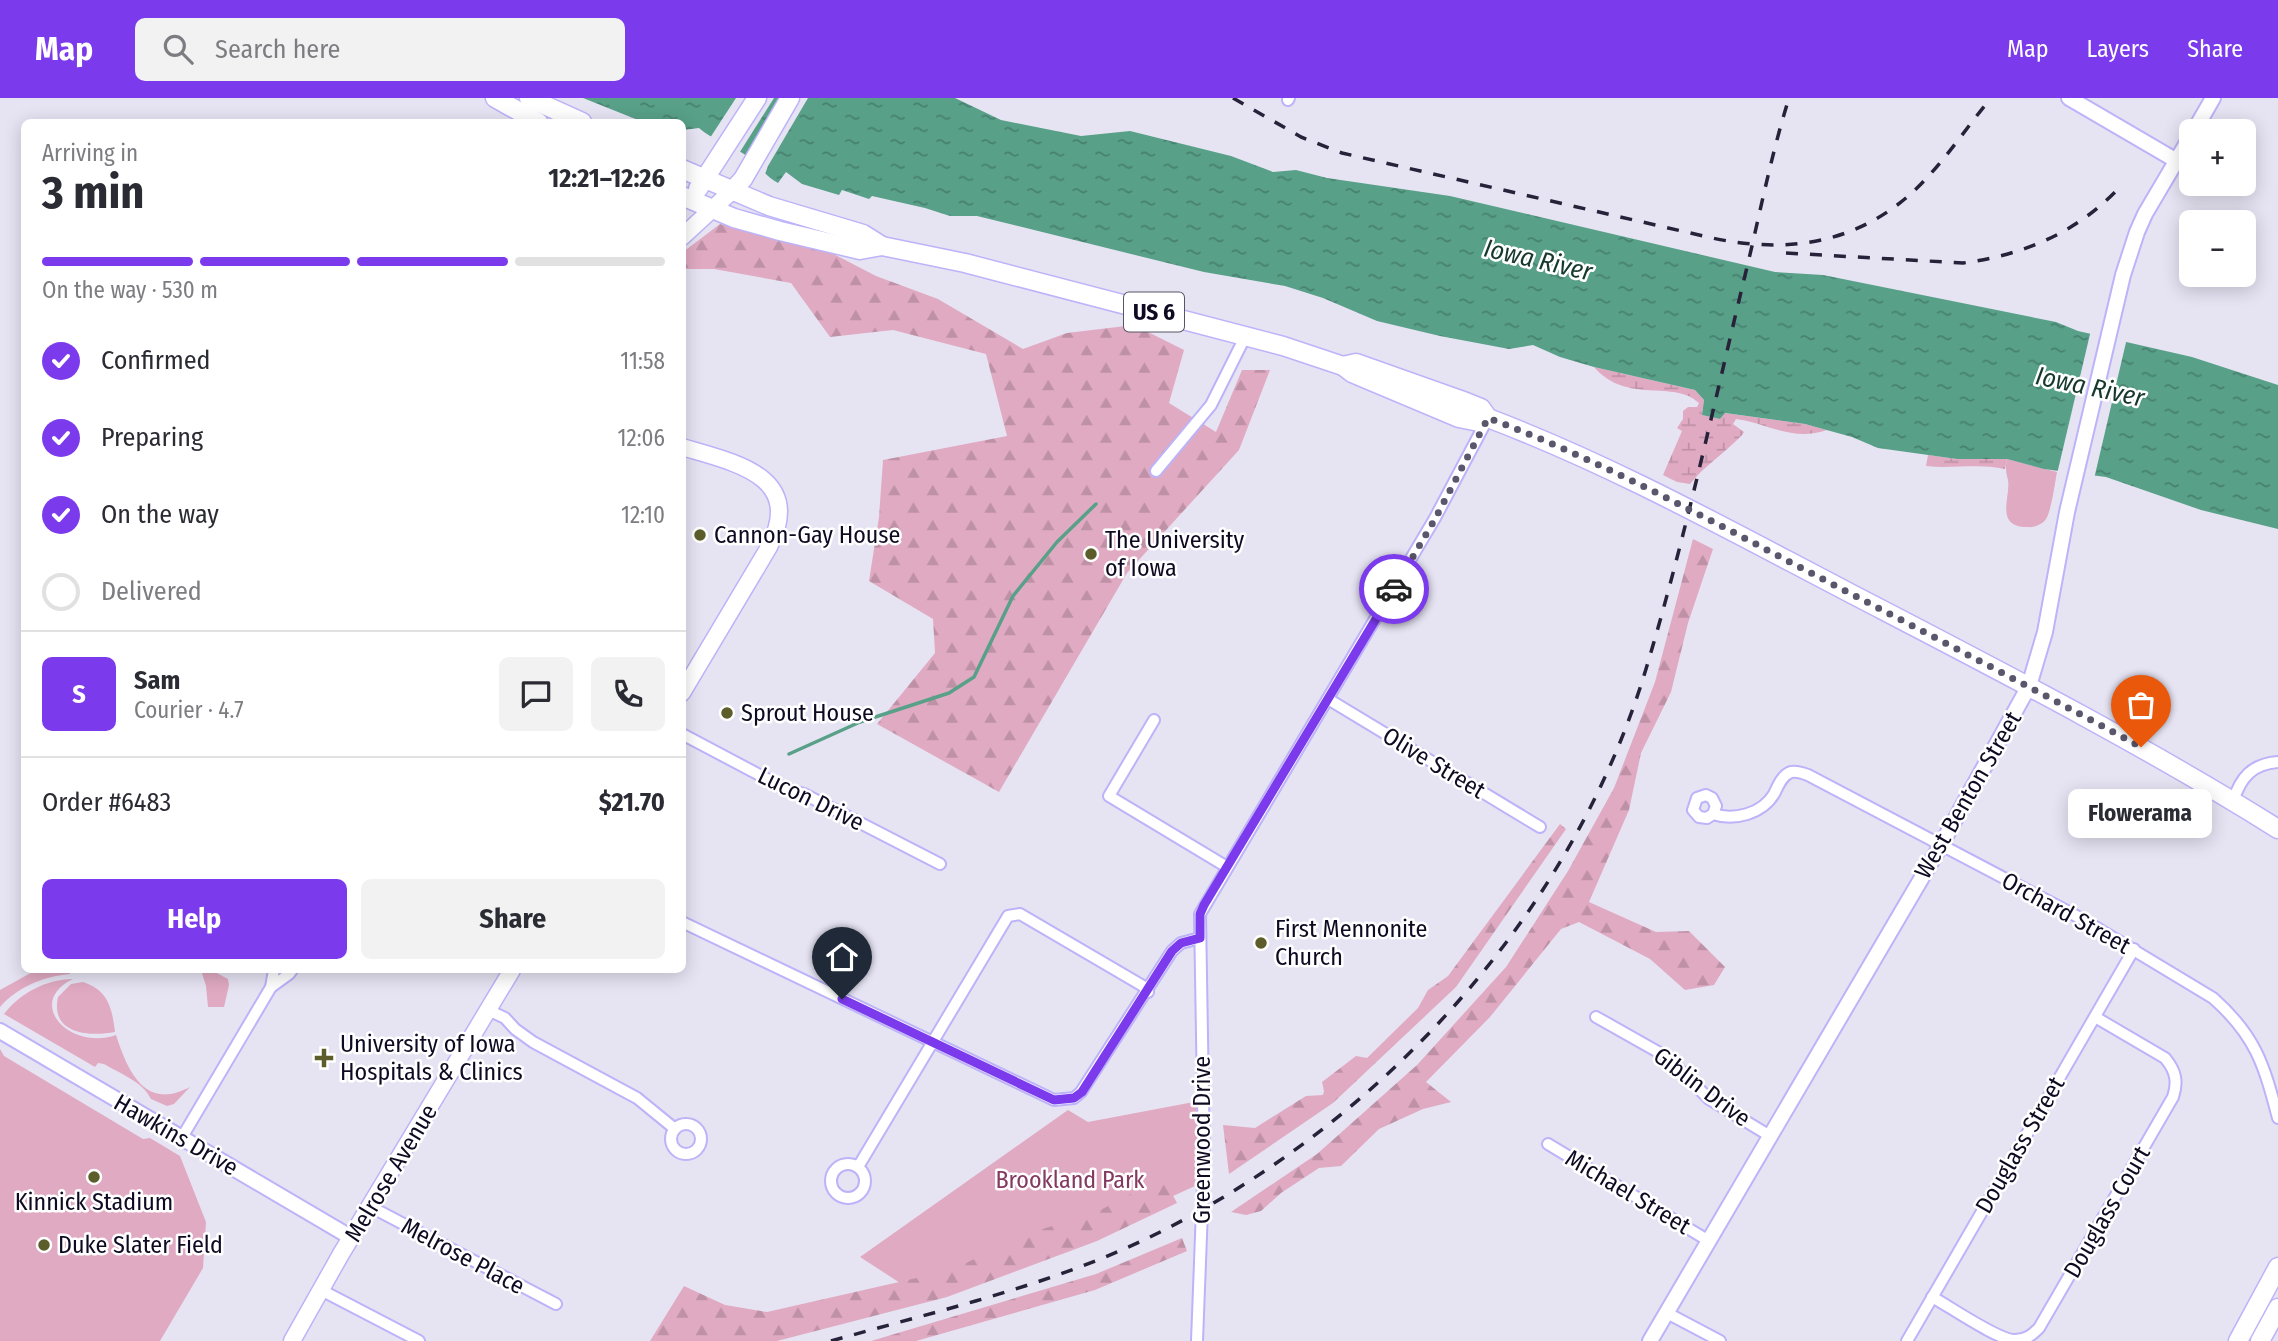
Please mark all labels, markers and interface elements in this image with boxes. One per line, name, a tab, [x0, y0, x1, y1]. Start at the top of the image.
search box	[135, 18, 625, 81]
text: Map	[35, 29, 93, 69]
icon: search	[159, 30, 197, 68]
text: Search here	[215, 34, 340, 65]
text: Map	[2007, 35, 2049, 63]
text: Layers	[2087, 35, 2149, 63]
text: Share	[2187, 35, 2243, 63]
map controls	[2179, 119, 2256, 287]
button: +	[2179, 119, 2256, 196]
text: Arriving in	[42, 139, 138, 167]
text: 12:21–12:26	[548, 163, 665, 194]
text: 3 min	[42, 165, 144, 220]
button: −	[2179, 210, 2256, 287]
water label: Iowa River	[1481, 232, 1596, 288]
text: On the way · 530 m	[42, 276, 218, 304]
road number: US 6	[1124, 293, 1184, 332]
icon: check	[42, 342, 80, 380]
text: Confirmed	[101, 345, 211, 376]
text: 11:58	[620, 347, 665, 375]
water label: Iowa River	[2033, 360, 2148, 414]
icon: check	[42, 419, 80, 457]
text: Preparing	[101, 422, 203, 453]
text: 12:06	[618, 424, 665, 452]
icon: check	[42, 496, 80, 534]
text: On the way	[101, 499, 219, 530]
text: 12:10	[621, 501, 665, 529]
place label: Cannon-Gay House	[714, 521, 900, 549]
place label: The University of Iowa	[1105, 526, 1245, 582]
marker: Cannon-Gay House	[692, 527, 708, 543]
marker: The University of Iowa	[1083, 546, 1099, 562]
courier	[1359, 554, 1429, 624]
icon: car	[1375, 570, 1413, 608]
text: Delivered	[101, 576, 202, 607]
button: chat	[499, 657, 573, 731]
button: phone	[591, 657, 665, 731]
text: Sam	[134, 665, 180, 696]
pin	[2111, 675, 2171, 747]
text: S	[72, 679, 86, 710]
icon: bag	[2122, 686, 2160, 724]
text: Courier · 4.7	[134, 696, 244, 724]
place label: Sprout House	[741, 699, 874, 727]
marker: Sprout House	[719, 705, 735, 721]
street label: West Benton Street	[1909, 706, 2027, 884]
street label: Olive Street	[1378, 721, 1490, 805]
street label: Lucon Drive	[753, 761, 869, 837]
text: Order #6483	[42, 787, 171, 818]
text: $21.70	[599, 787, 665, 818]
callout: Flowerama	[2069, 789, 2213, 838]
text: Flowerama	[2088, 799, 2192, 827]
street label: Orchard Street	[1997, 866, 2135, 960]
button: Help	[42, 879, 347, 959]
button: Share	[361, 879, 665, 959]
place label: First Mennonite Church	[1275, 915, 1427, 971]
pin	[812, 927, 872, 999]
marker: First Mennonite Church	[1253, 935, 1269, 951]
icon: home	[823, 938, 861, 976]
place label: University of Iowa Hospitals & Clinics	[340, 1030, 523, 1086]
street label: Giblin Drive	[1648, 1041, 1756, 1133]
marker: University of Iowa Hospitals & Clinics	[314, 1048, 334, 1068]
street label: Greenwood Drive	[1188, 1056, 1216, 1224]
street label: Douglass Street	[1970, 1072, 2070, 1218]
street label: Hawkins Drive	[109, 1088, 243, 1182]
street label: Melrose Avenue	[339, 1099, 443, 1247]
street label: Douglass Court	[2058, 1141, 2156, 1283]
street label: Michael Street	[1561, 1144, 1696, 1240]
park label: Brookland Park	[995, 1166, 1145, 1194]
marker: Kinnick Stadium	[86, 1169, 102, 1185]
place label: Kinnick Stadium	[15, 1188, 173, 1216]
street label: Melrose Place	[397, 1212, 529, 1300]
place label: Duke Slater Field	[58, 1231, 223, 1259]
marker: Duke Slater Field	[36, 1237, 52, 1253]

